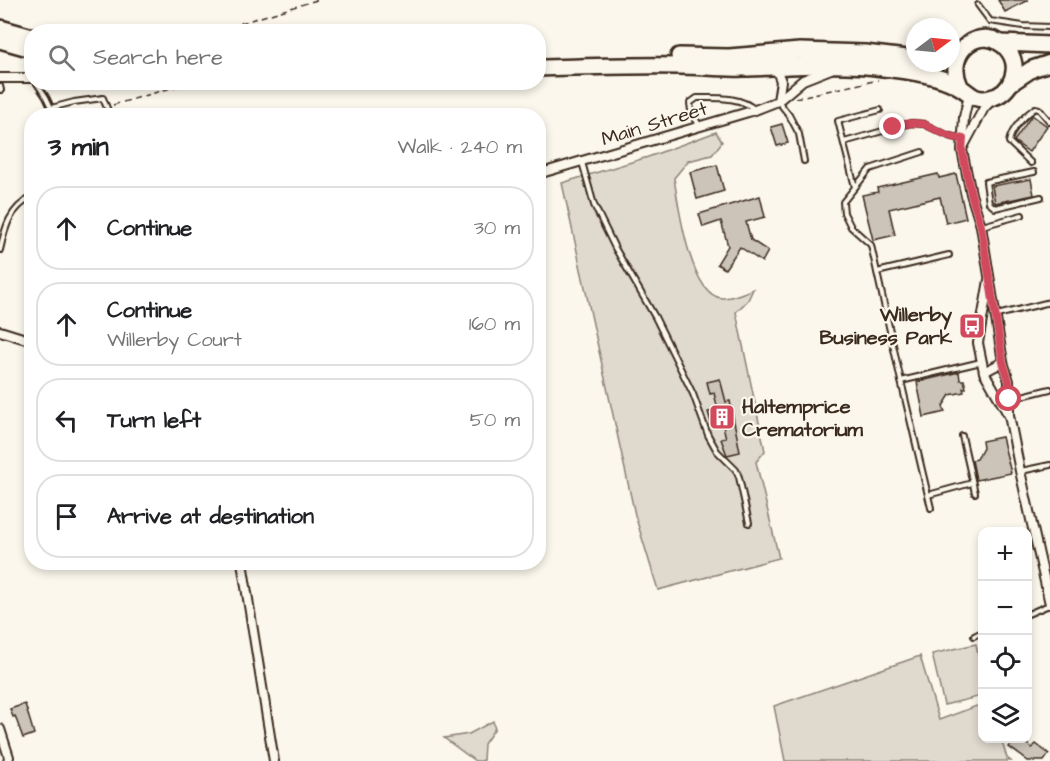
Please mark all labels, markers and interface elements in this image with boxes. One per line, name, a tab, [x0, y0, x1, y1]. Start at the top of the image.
north arrow	[906, 18, 960, 72]
search box	[24, 24, 546, 90]
icon: search	[45, 41, 78, 74]
text: Search here	[93, 42, 223, 73]
street label: Main Street	[598, 95, 711, 153]
route end	[879, 113, 905, 139]
text: 3 min	[48, 129, 109, 165]
text: Walk · 240 m	[398, 133, 522, 161]
icon: ahead	[50, 212, 83, 245]
text: Continue	[107, 213, 192, 244]
text: 30 m	[474, 214, 520, 242]
text: Continue	[107, 295, 192, 326]
place label: Willerby Business Park	[819, 301, 953, 352]
icon: ahead	[50, 308, 83, 341]
text: 160 m	[469, 310, 520, 338]
bus stop icon: Willerby Business Park	[957, 311, 987, 341]
text: Willerby Court	[107, 326, 242, 354]
route start	[995, 385, 1021, 411]
place label: Haltemprice Crematorium	[742, 393, 863, 444]
building icon: Haltemprice Crematorium	[707, 402, 737, 432]
icon: left	[50, 404, 83, 437]
text: Turn left	[107, 405, 201, 436]
text: 50 m	[470, 406, 520, 434]
icon: arrive	[50, 500, 83, 533]
text: Arrive at destination	[107, 501, 314, 532]
map controls	[978, 527, 1032, 743]
button: +	[978, 527, 1032, 581]
button: −	[978, 581, 1032, 635]
button: locate	[978, 635, 1032, 689]
button: layers	[978, 689, 1032, 743]

